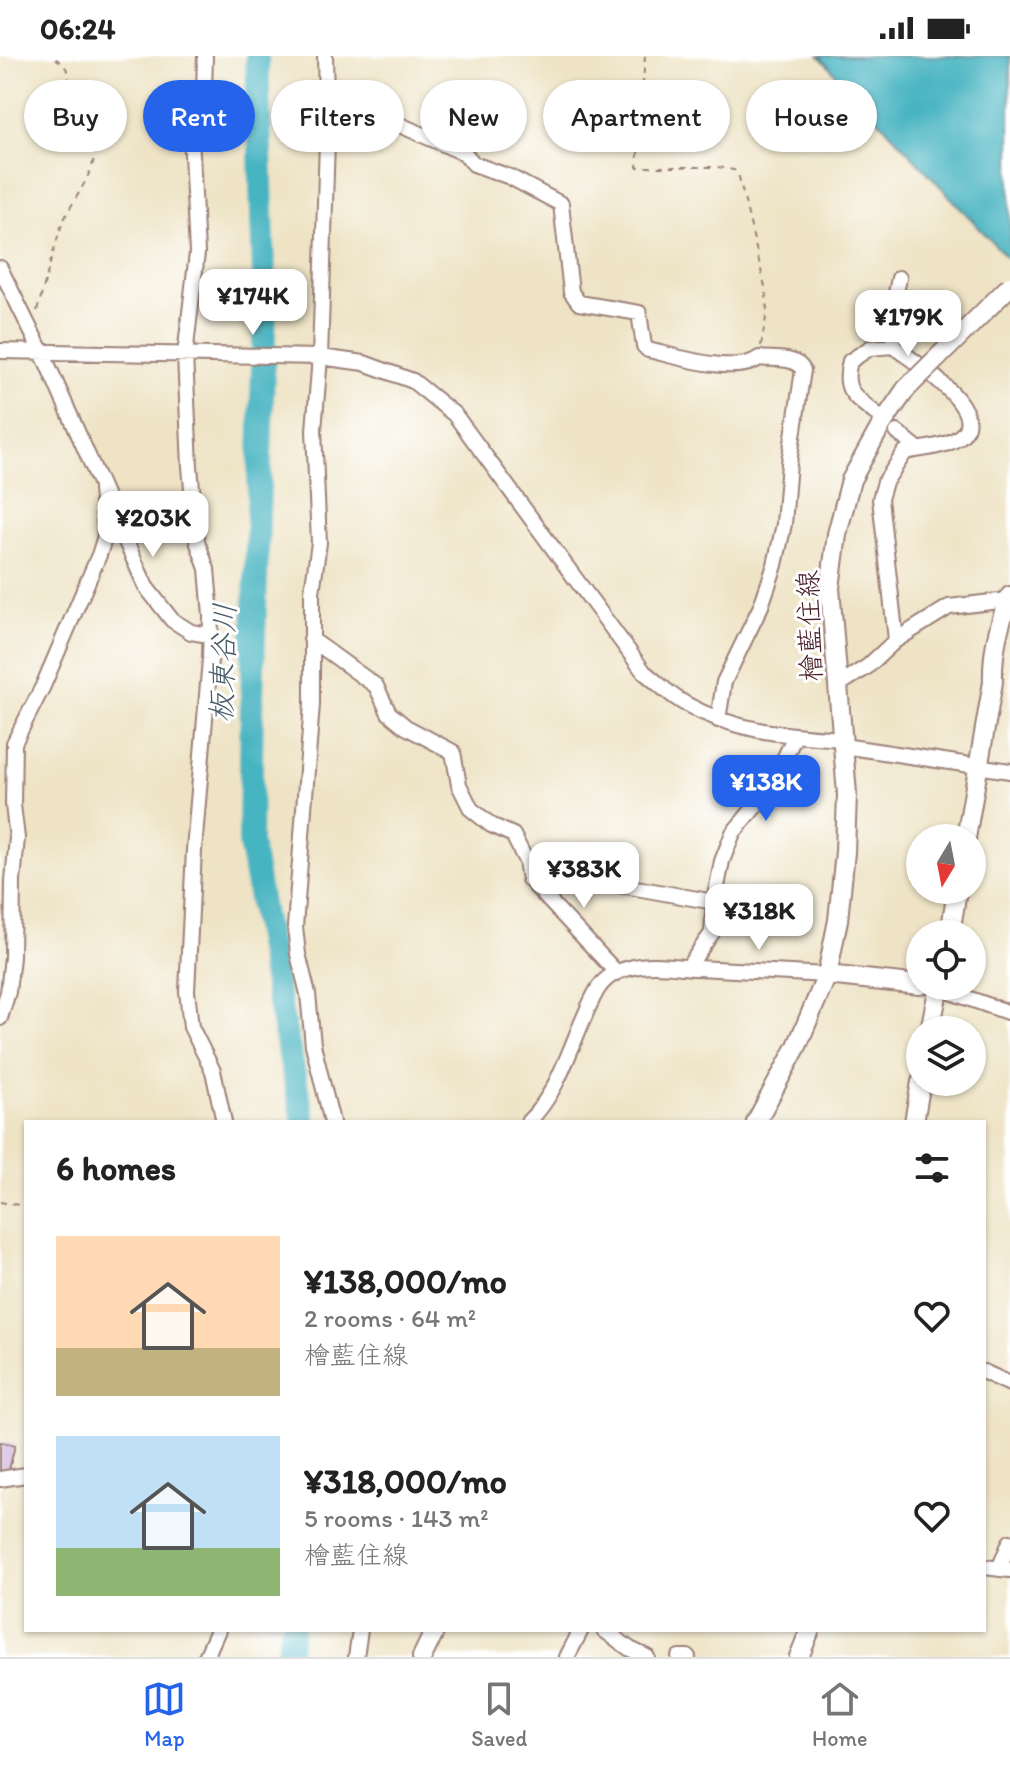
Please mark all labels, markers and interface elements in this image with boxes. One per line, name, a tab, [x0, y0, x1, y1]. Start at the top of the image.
text: 06:24	[40, 10, 116, 47]
chip: Buy	[24, 80, 127, 152]
chip: Rent	[143, 80, 255, 152]
chip: Filters	[271, 80, 404, 152]
chip: New	[420, 80, 527, 152]
chip: Apartment	[543, 80, 730, 152]
chip: House	[746, 80, 877, 152]
pin: ¥174K	[197, 269, 309, 337]
text: ¥174K	[217, 279, 289, 311]
pin: ¥179K	[852, 290, 964, 358]
text: ¥179K	[873, 300, 943, 332]
pin: ¥203K	[97, 491, 209, 559]
text: ¥203K	[115, 501, 191, 533]
street label: 檜藍住線	[790, 569, 828, 683]
water label: 板東谷川	[202, 602, 243, 724]
pin: ¥138K	[710, 755, 822, 823]
text: ¥138K	[730, 765, 802, 797]
north arrow	[906, 824, 986, 904]
map controls	[906, 824, 986, 1096]
pin: ¥383K	[528, 842, 640, 910]
text: ¥383K	[547, 852, 621, 884]
pin: ¥318K	[703, 884, 815, 952]
text: ¥318K	[723, 894, 795, 926]
button: locate	[906, 920, 986, 1000]
button: layers	[906, 1016, 986, 1096]
icon: filters	[910, 1146, 954, 1190]
text: 6 homes	[56, 1148, 176, 1189]
text: ¥138,000/mo	[304, 1261, 507, 1302]
icon: home	[120, 1268, 216, 1364]
icon: heart	[910, 1294, 954, 1338]
text: 2 rooms · 64 m²	[304, 1302, 476, 1334]
text: 檜藍住線	[304, 1339, 408, 1371]
text: ¥318,000/mo	[304, 1461, 507, 1502]
icon: home	[120, 1468, 216, 1564]
icon: heart	[910, 1494, 954, 1538]
text: 5 rooms · 143 m²	[304, 1502, 489, 1534]
text: 檜藍住線	[304, 1539, 408, 1571]
tab: Map	[142, 1677, 186, 1752]
tab: Saved	[471, 1677, 527, 1752]
tab: Home	[812, 1677, 868, 1752]

